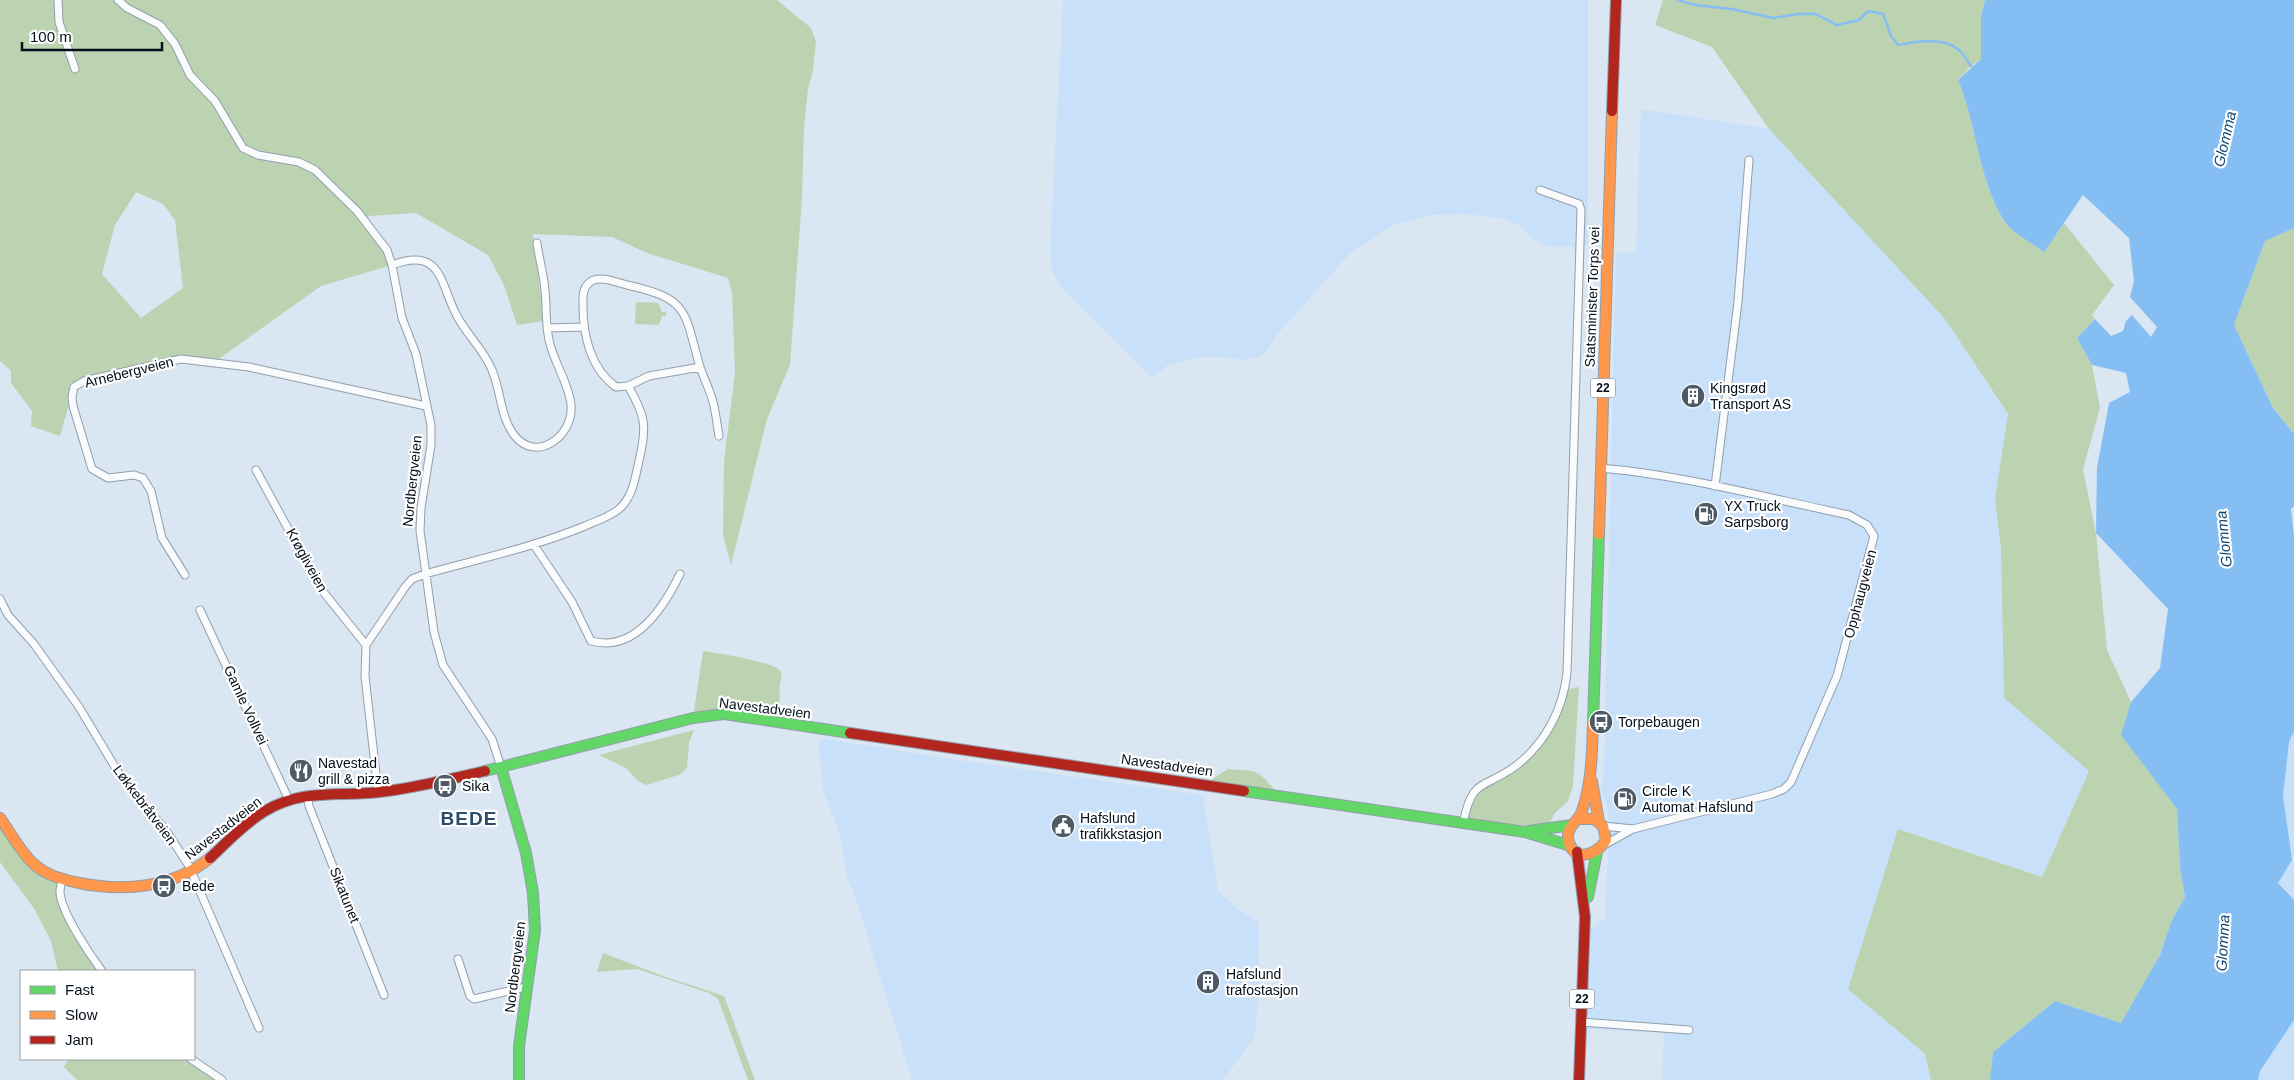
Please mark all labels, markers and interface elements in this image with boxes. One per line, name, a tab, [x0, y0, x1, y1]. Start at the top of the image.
scale bar	[22, 20, 162, 52]
text: 100 m	[30, 28, 72, 45]
water label: Glomma	[2210, 109, 2239, 168]
street label: Statsminister Torps vei	[1582, 226, 1602, 368]
street label: Arnebergveien	[83, 353, 175, 391]
road number: 22	[1590, 378, 1616, 398]
place label: Kingsrød Transport AS	[1710, 380, 1791, 412]
building icon: Kingsrød Transport AS	[1680, 383, 1706, 409]
street label: Nordbergveien	[399, 434, 425, 528]
place label: YX Truck Sarpsborg	[1724, 498, 1789, 530]
fuel station icon: YX Truck Sarpsborg	[1693, 501, 1719, 527]
water label: Glomma	[2212, 510, 2235, 568]
street label: Krøgliveien	[283, 525, 331, 595]
street label: Opphaugveien	[1840, 548, 1880, 640]
street label: Gamle Vollvei	[221, 663, 271, 747]
street label: Navestadveien	[718, 694, 812, 722]
bus stop icon: Torpebaugen	[1588, 709, 1614, 735]
place label: Torpebaugen	[1618, 714, 1700, 730]
street label: Navestadveien	[1120, 751, 1214, 779]
place label: Navestad grill & pizza	[318, 755, 390, 787]
restaurant icon: Navestad grill & pizza	[288, 758, 314, 784]
street label: Løkkebråtveien	[110, 762, 180, 848]
bus stop icon: Sika	[432, 773, 458, 799]
place label: Sika	[462, 778, 489, 794]
place label: Circle K Automat Hafslund	[1642, 783, 1753, 815]
fuel station icon: Circle K Automat Hafslund	[1612, 786, 1638, 812]
street label: Navestadveien	[182, 793, 264, 863]
district label: BEDE	[441, 808, 497, 829]
place label: Hafslund trafikkstasjon	[1080, 810, 1162, 842]
public building icon: Hafslund trafikkstasjon	[1050, 813, 1076, 839]
street label: Sikatunet	[327, 865, 363, 925]
bus stop icon: Bede	[151, 873, 177, 899]
place label: Bede	[182, 878, 215, 894]
water label: Glomma	[2213, 914, 2232, 972]
street label: Nordbergveien	[501, 920, 529, 1014]
place label: Hafslund trafostasjon	[1226, 966, 1298, 998]
building icon: Hafslund trafostasjon	[1195, 969, 1221, 995]
legend	[20, 970, 195, 1060]
text: Fast	[65, 981, 95, 998]
road number: 22	[1570, 990, 1594, 1009]
text: Slow	[65, 1006, 98, 1023]
text: Jam	[65, 1031, 93, 1048]

